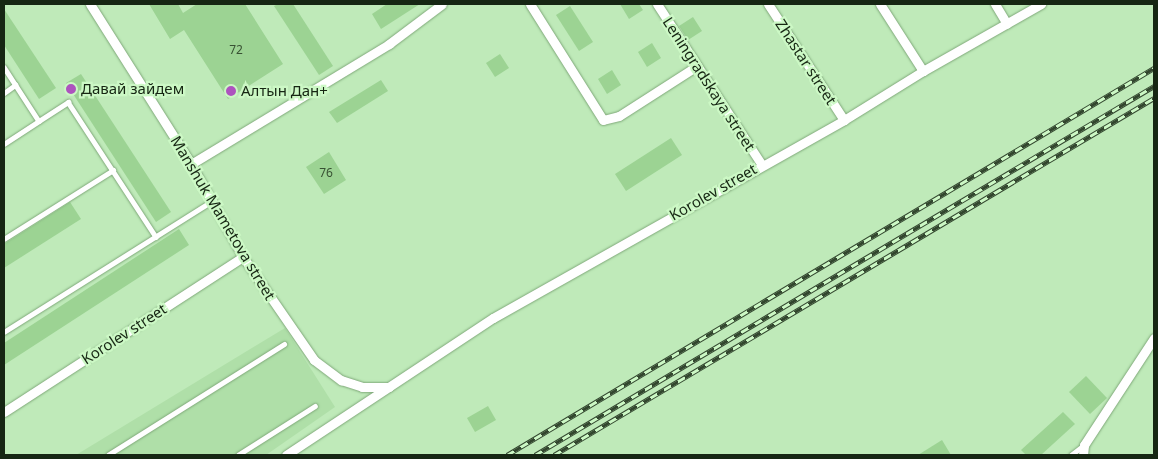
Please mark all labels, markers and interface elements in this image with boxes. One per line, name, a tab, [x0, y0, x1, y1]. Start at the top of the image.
street label: Leningradskaya street	[659, 14, 759, 154]
street label: Zhastar street	[772, 16, 840, 108]
house number: 72	[229, 43, 243, 57]
place label: Давай зайдем	[81, 80, 184, 98]
place label: Алтын Дан+	[241, 82, 328, 100]
marker: Давай зайдем	[65, 83, 77, 95]
marker: Алтын Дан+	[225, 85, 237, 97]
street label: Manshuk Mametova street	[167, 133, 279, 303]
street label: Korolev street	[666, 160, 760, 224]
house number: 76	[319, 166, 333, 180]
street label: Korolev street	[78, 300, 170, 368]

